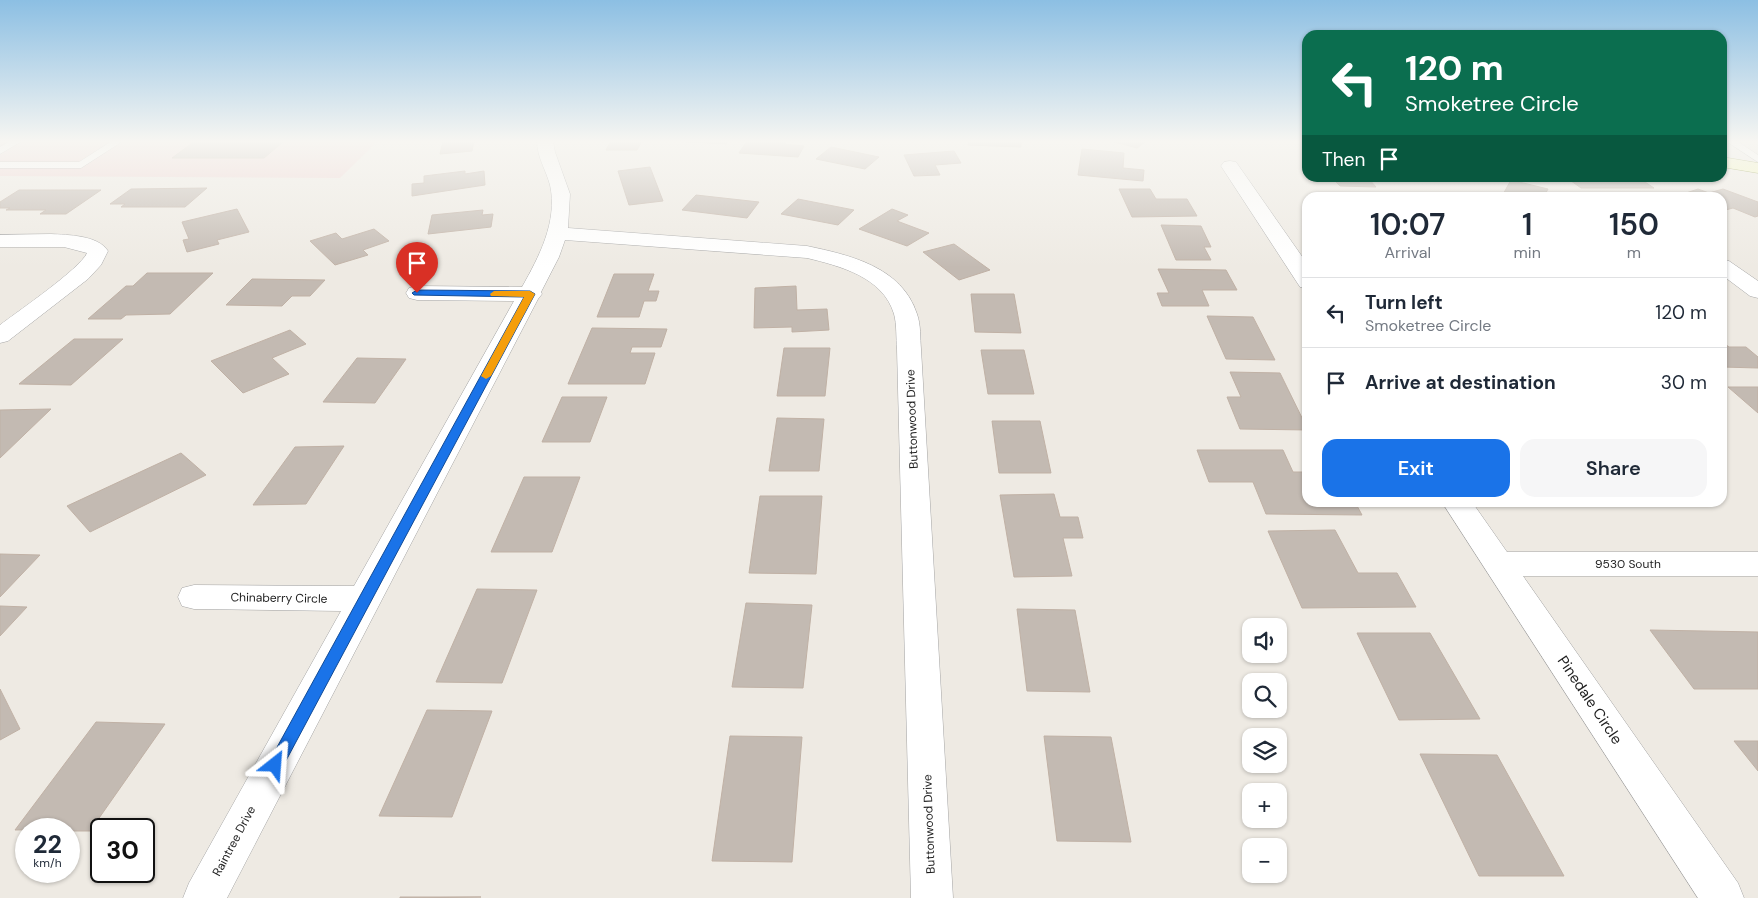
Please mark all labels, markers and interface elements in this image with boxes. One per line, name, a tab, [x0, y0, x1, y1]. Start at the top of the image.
text: 120 m	[1405, 45, 1504, 91]
icon: left	[1322, 50, 1387, 115]
text: Smoketree Circle	[1405, 89, 1579, 118]
icon: arrive	[1375, 145, 1403, 173]
text: Then	[1322, 147, 1365, 172]
text: 10:07	[1370, 205, 1445, 244]
text: 1	[1522, 205, 1532, 244]
text: 150	[1609, 205, 1659, 244]
pin	[396, 242, 438, 293]
text: Arrival	[1384, 242, 1431, 263]
text: min	[1514, 242, 1541, 263]
text: m	[1627, 242, 1641, 263]
icon: arrive	[403, 249, 431, 277]
text: Turn left	[1365, 290, 1443, 315]
icon: left	[1322, 299, 1350, 327]
text: 120 m	[1655, 300, 1707, 325]
text: Smoketree Circle	[1365, 315, 1491, 336]
street label: Buttonwood Drive	[902, 369, 922, 469]
icon: arrive	[1322, 369, 1350, 397]
text: Arrive at destination	[1365, 370, 1556, 395]
text: 30 m	[1661, 370, 1707, 395]
button: Exit	[1322, 439, 1510, 497]
button: Share	[1520, 439, 1707, 497]
street label: 9530 South	[1595, 556, 1661, 572]
street label: Chinaberry Circle	[230, 589, 328, 607]
map controls	[1242, 618, 1287, 883]
button: sound	[1242, 618, 1287, 663]
street label: Pinedale Circle	[1553, 652, 1627, 748]
button: search	[1242, 673, 1287, 718]
button: layers	[1242, 728, 1287, 773]
position arrow	[248, 738, 300, 790]
street label: Buttonwood Drive	[919, 774, 939, 874]
button: +	[1242, 783, 1287, 828]
street label: Raintree Drive	[209, 803, 259, 879]
speed limit sign: 30	[90, 818, 155, 883]
text: 22	[33, 828, 62, 861]
button: −	[1242, 838, 1287, 883]
text: km/h	[33, 855, 62, 871]

